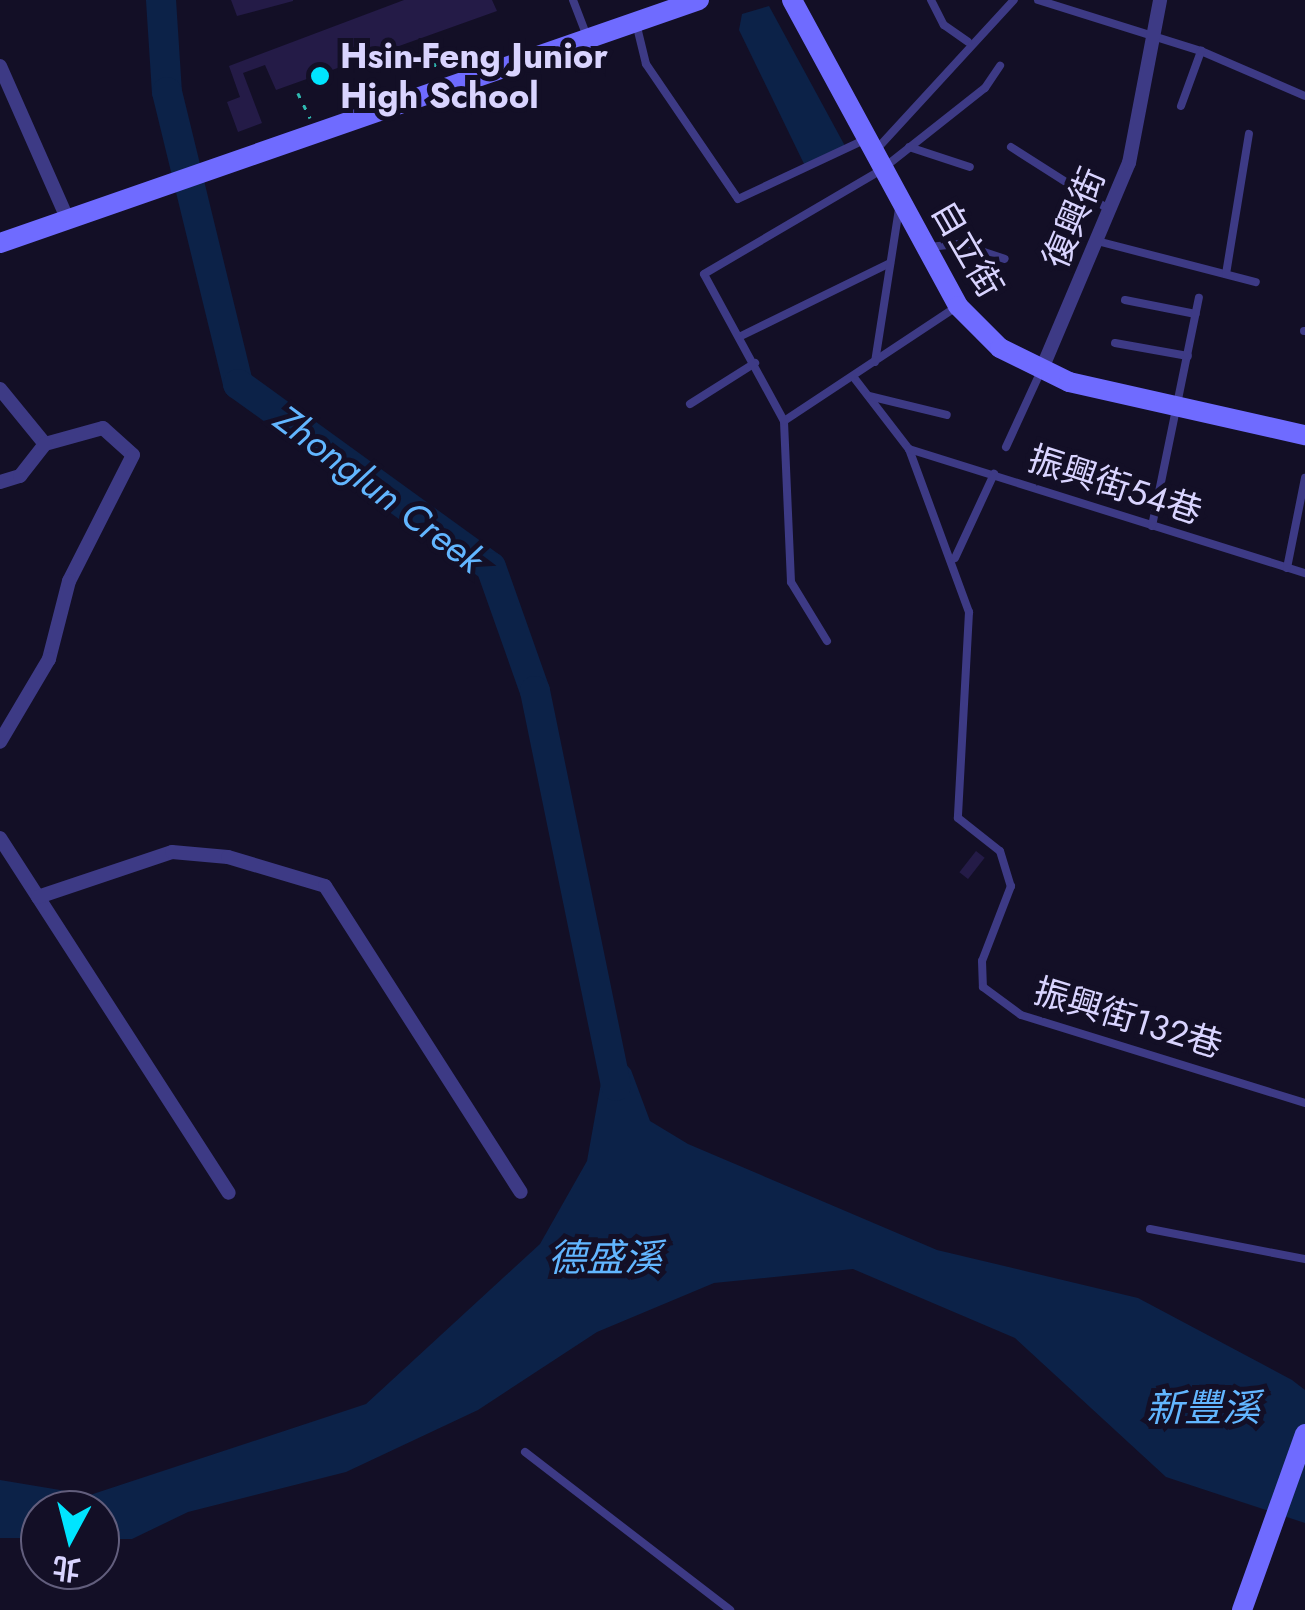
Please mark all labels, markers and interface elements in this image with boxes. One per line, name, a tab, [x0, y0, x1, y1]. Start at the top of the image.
place label: Hsin-Feng Junior High School	[340, 35, 608, 117]
marker: Hsin-Feng Junior High School	[309, 65, 331, 87]
street label: 復興街	[1034, 161, 1114, 275]
street label: 自立街	[923, 193, 1011, 305]
water label: Zhonglun Creek	[265, 396, 493, 582]
street label: 振興街54巷	[1023, 437, 1207, 533]
street label: 振興街132巷	[1029, 969, 1227, 1067]
water label: 德盛溪	[548, 1235, 662, 1281]
water label: 新豐溪	[1146, 1385, 1260, 1431]
north arrow	[20, 1490, 120, 1590]
text: 北	[50, 1546, 83, 1590]

